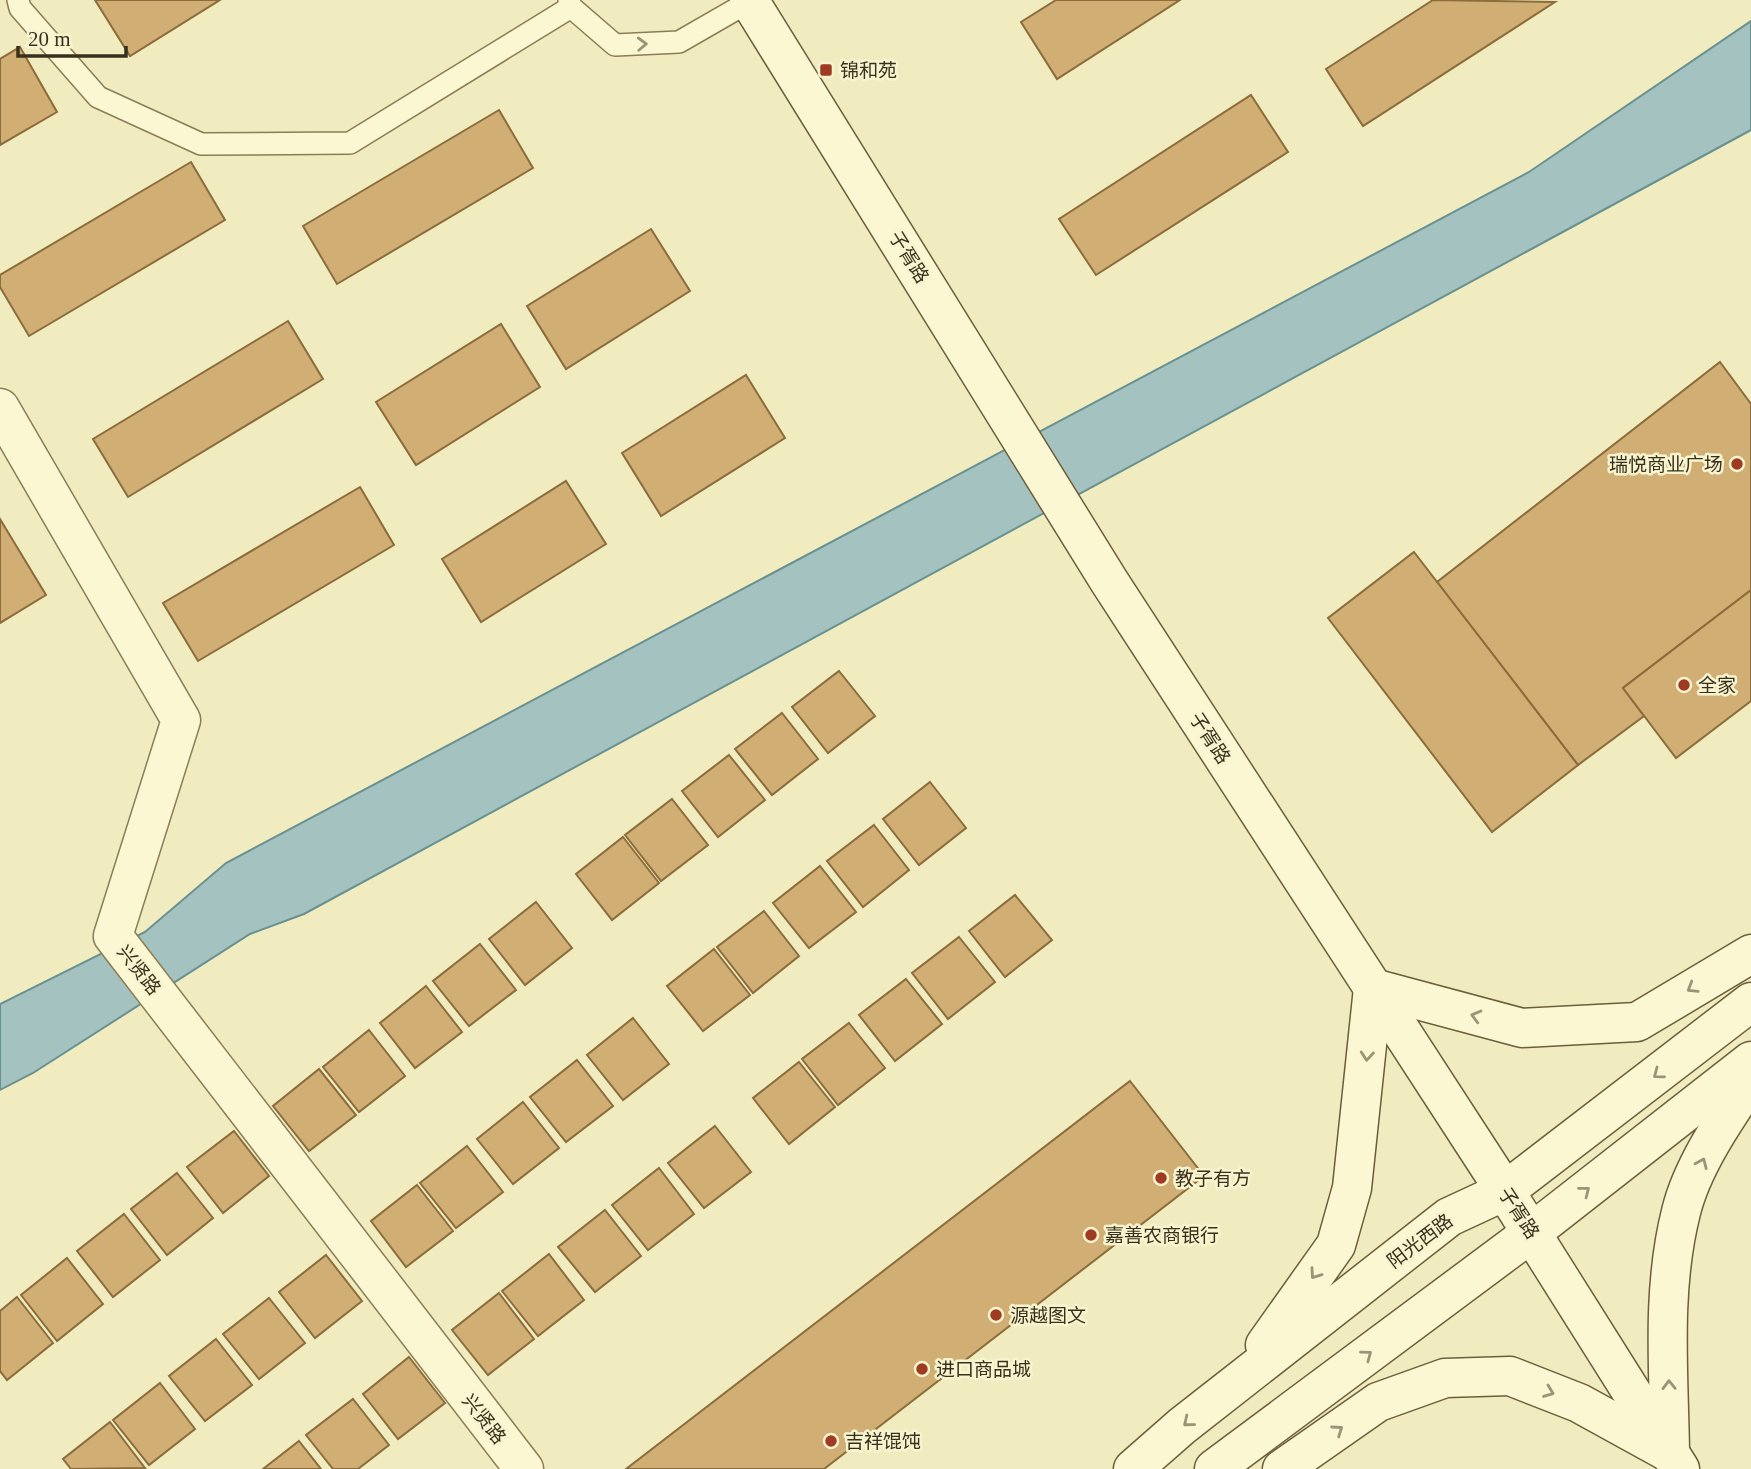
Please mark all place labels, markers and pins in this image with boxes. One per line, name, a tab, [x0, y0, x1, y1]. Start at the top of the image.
place label: 锦和苑	[840, 60, 897, 81]
marker: 锦和苑	[818, 62, 834, 78]
place label: 瑞悦商业广场	[1609, 454, 1723, 475]
marker: 瑞悦商业广场	[1729, 456, 1745, 472]
place label: 全家	[1698, 675, 1736, 696]
marker: 全家	[1676, 677, 1692, 693]
place label: 教子有方	[1175, 1168, 1251, 1189]
marker: 教子有方	[1153, 1170, 1169, 1186]
place label: 嘉善农商银行	[1105, 1225, 1219, 1246]
marker: 嘉善农商银行	[1083, 1227, 1099, 1243]
place label: 源越图文	[1010, 1305, 1086, 1326]
marker: 源越图文	[988, 1307, 1004, 1323]
place label: 进口商品城	[936, 1359, 1031, 1380]
marker: 进口商品城	[914, 1361, 930, 1377]
place label: 吉祥馄饨	[845, 1431, 921, 1452]
marker: 吉祥馄饨	[823, 1433, 839, 1449]

